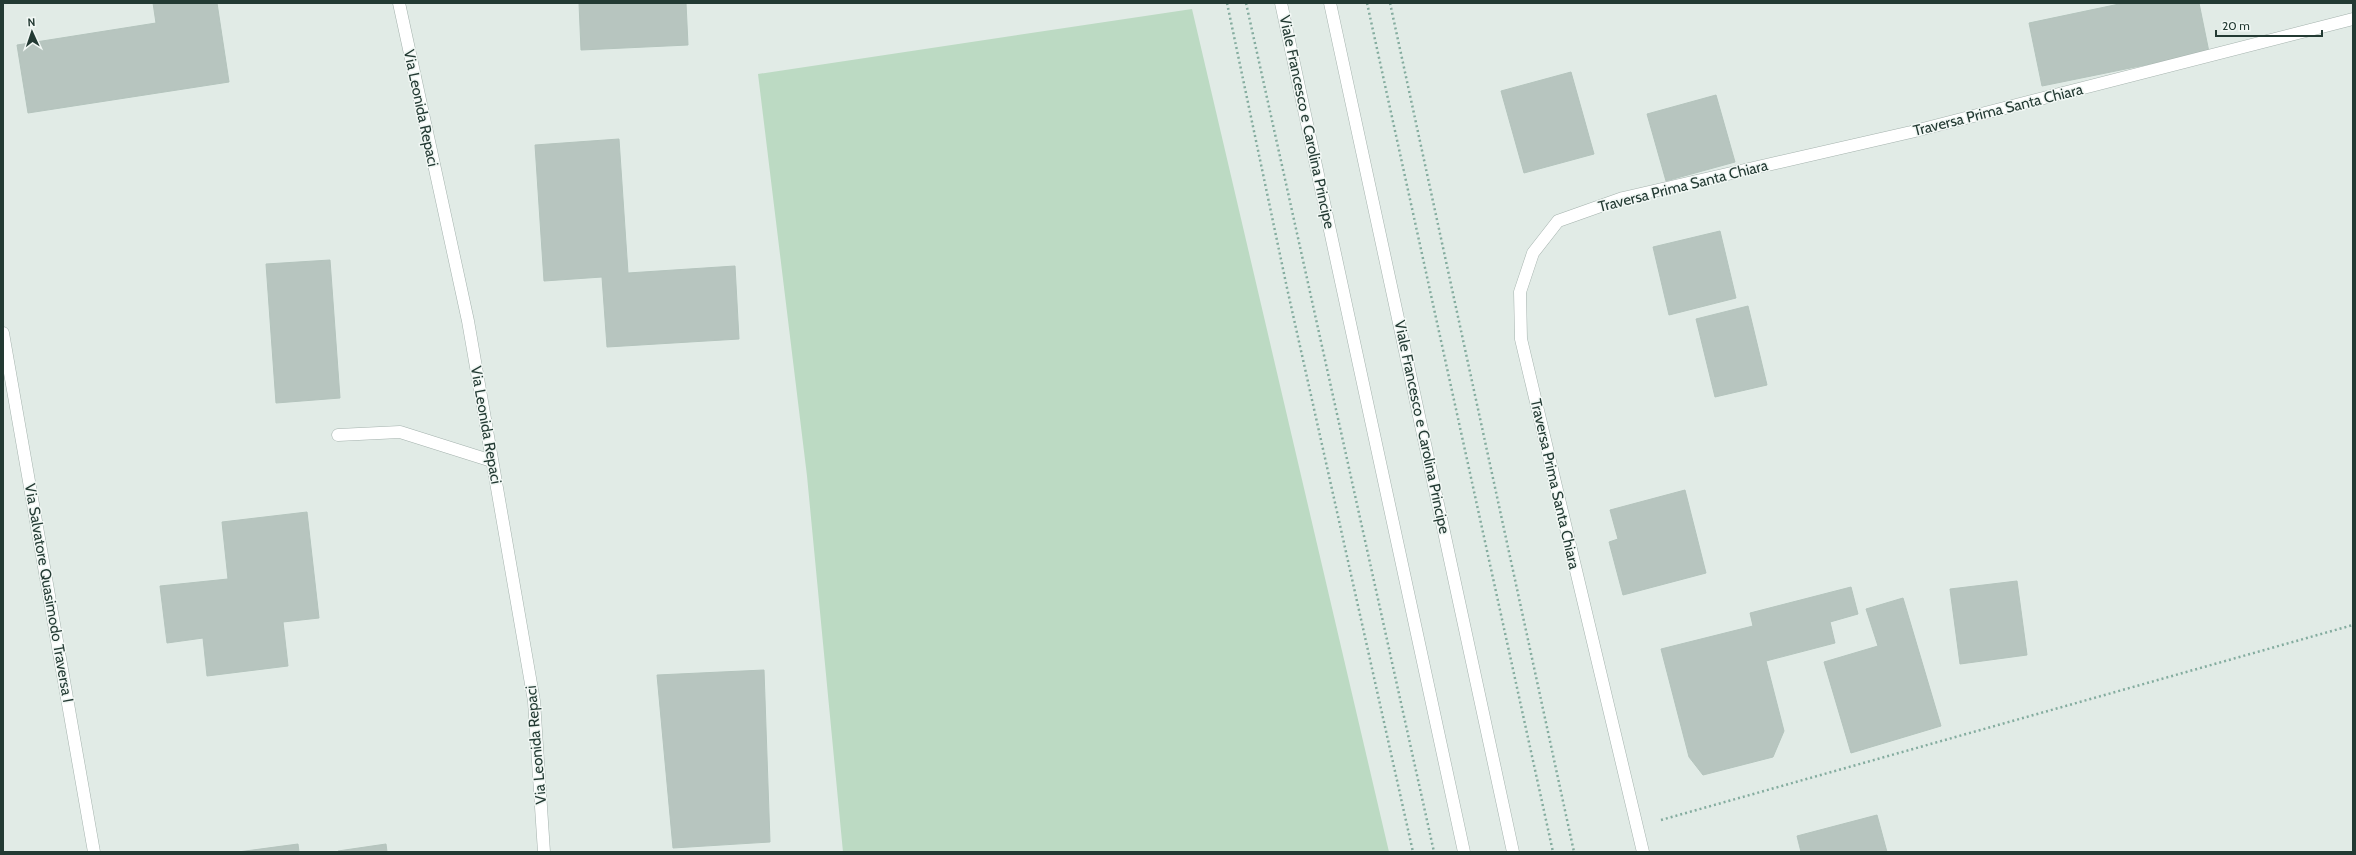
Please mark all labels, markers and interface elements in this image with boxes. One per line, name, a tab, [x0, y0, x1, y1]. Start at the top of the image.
north arrow	[12, 12, 52, 52]
scale bar	[2216, 12, 2322, 38]
street label: Viale Francesco e Carolina Principe	[1276, 14, 1339, 231]
text: N	[27, 15, 36, 29]
text: 20 m	[2222, 18, 2250, 33]
street label: Via Leonida Repaci	[400, 48, 442, 168]
street label: Traversa Prima Santa Chiara	[1911, 80, 2085, 140]
street label: Traversa Prima Santa Chiara	[1596, 156, 1770, 216]
street label: Viale Francesco e Carolina Principe	[1391, 319, 1454, 536]
street label: Via Leonida Repaci	[467, 365, 505, 485]
street label: Traversa Prima Santa Chiara	[1527, 397, 1584, 572]
street label: Via Salvatore Quasimodo Traversa I	[21, 482, 77, 704]
street label: Via Leonida Repaci	[522, 685, 550, 805]

